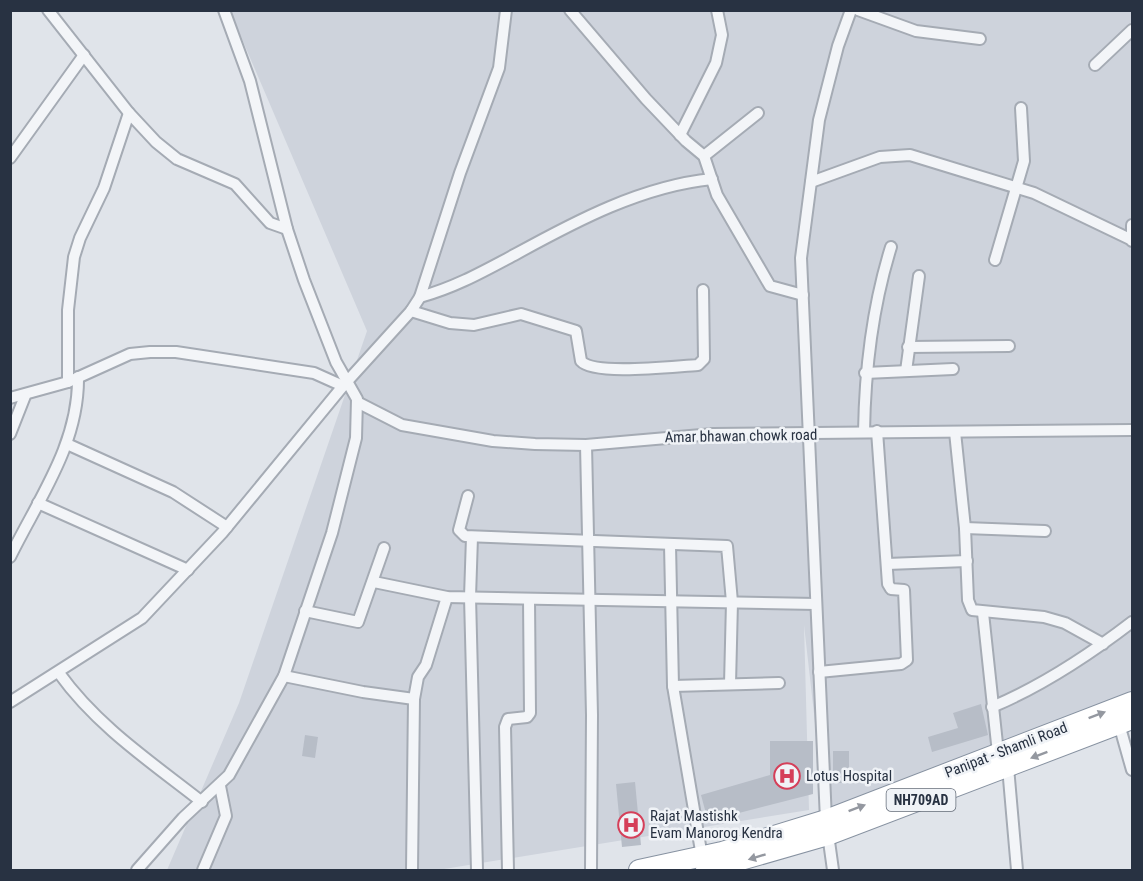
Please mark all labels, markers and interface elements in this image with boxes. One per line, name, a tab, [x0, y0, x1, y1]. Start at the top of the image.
street label: Amar bhawan chowk road	[664, 426, 818, 446]
one-way arrow	[1089, 710, 1107, 720]
street label: Panipat - Shamli Road	[942, 718, 1070, 782]
one-way arrow	[1030, 751, 1048, 760]
hospital icon: Lotus Hospital	[772, 761, 802, 791]
place label: Lotus Hospital	[806, 767, 892, 785]
road number: NH709AD	[886, 789, 956, 811]
one-way arrow	[848, 803, 866, 813]
place label: Rajat Mastishk Evam Manorog Kendra	[650, 807, 783, 842]
hospital icon: Rajat Mastishk Evam Manorog Kendra	[616, 810, 646, 840]
one-way arrow	[748, 853, 766, 862]

